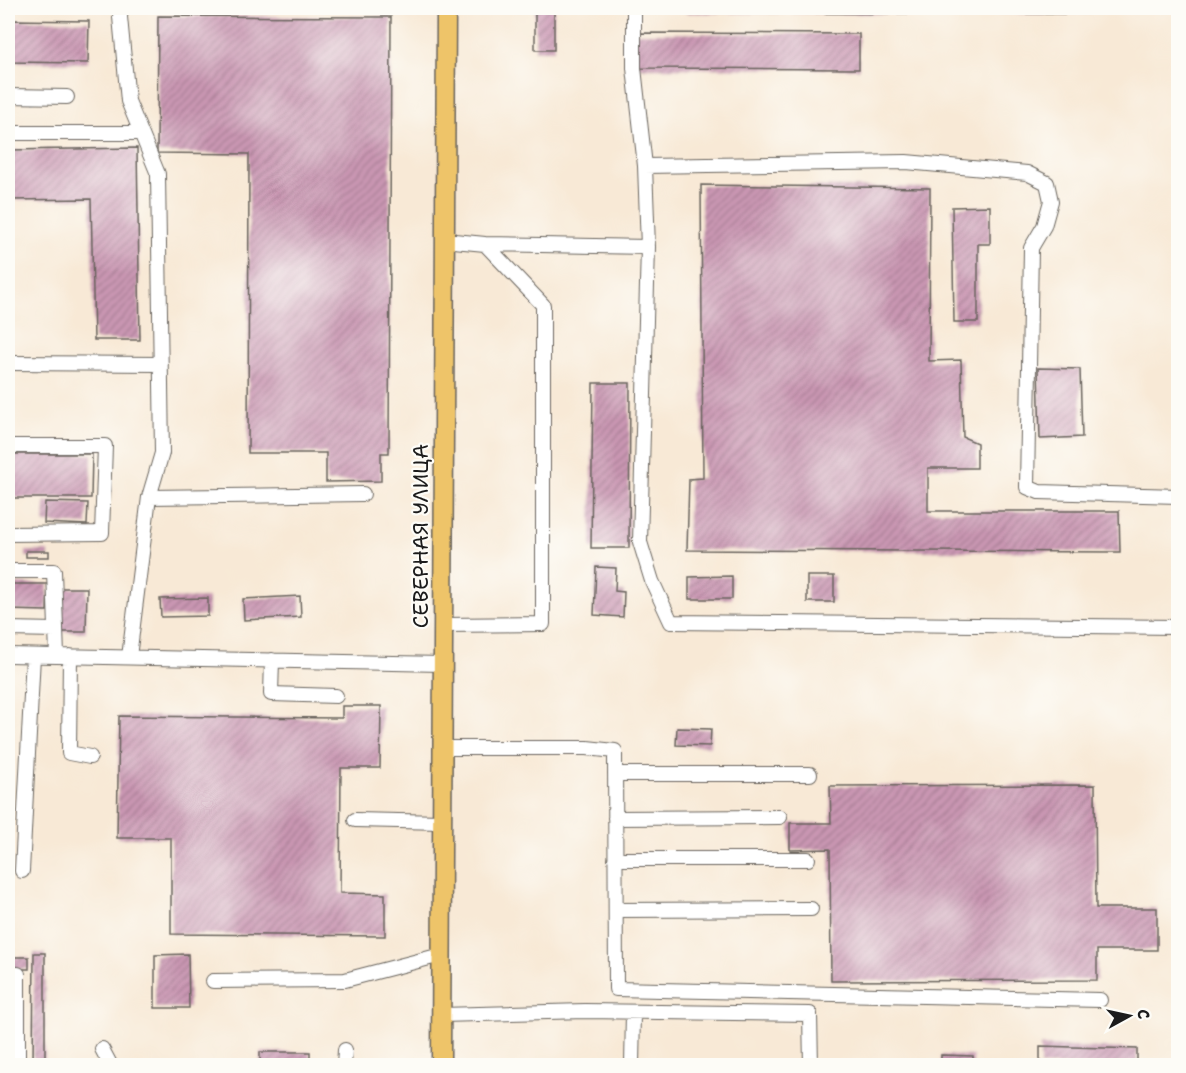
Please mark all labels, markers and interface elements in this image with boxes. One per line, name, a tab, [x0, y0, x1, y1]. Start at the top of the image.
street label: СЕВЕРНАЯ УЛИЦА	[407, 444, 435, 628]
north arrow	[1099, 986, 1159, 1046]
text: С	[1132, 1008, 1154, 1020]

